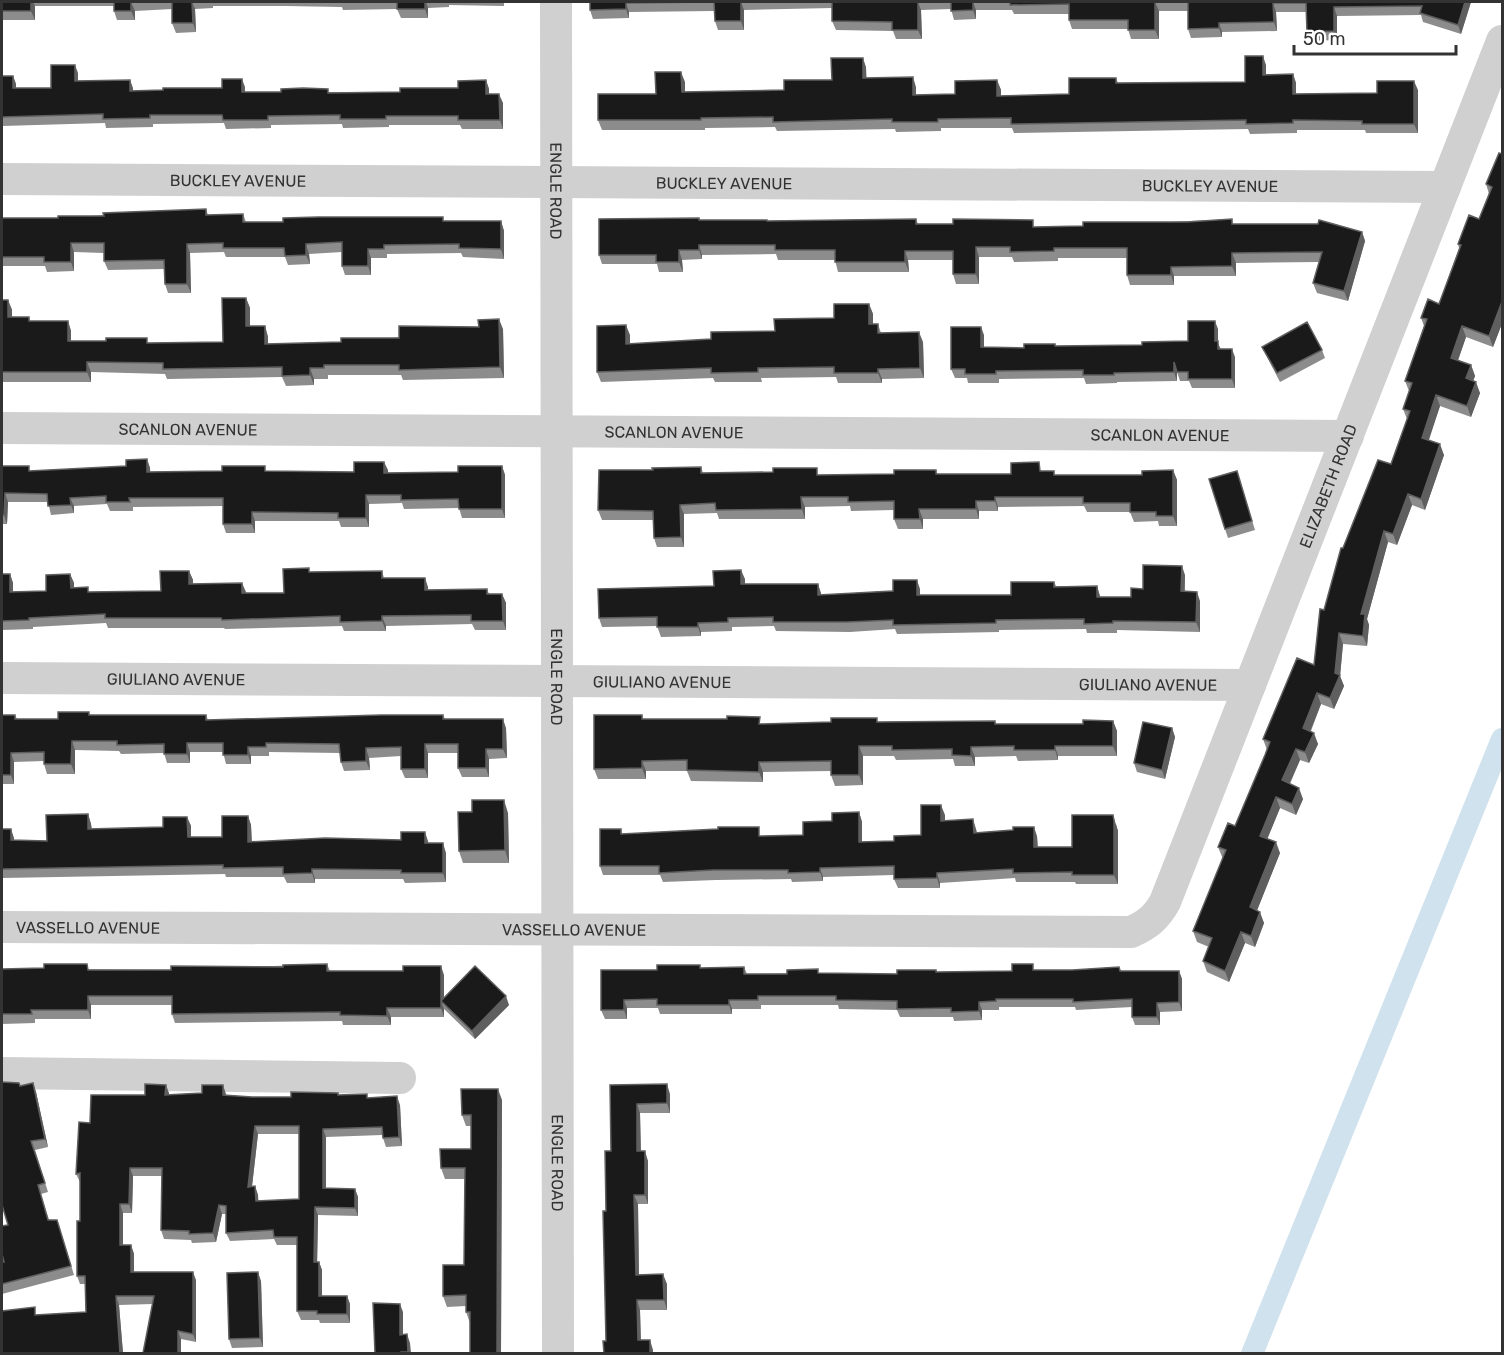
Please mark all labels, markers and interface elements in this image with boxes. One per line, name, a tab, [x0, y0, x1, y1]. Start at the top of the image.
scale bar	[1294, 18, 1456, 56]
text: 50 m	[1303, 28, 1346, 50]
street label: ENGLE ROAD	[546, 142, 565, 240]
street label: BUCKLEY AVENUE	[170, 171, 306, 191]
street label: BUCKLEY AVENUE	[656, 174, 792, 193]
street label: BUCKLEY AVENUE	[1142, 176, 1278, 196]
street label: SCANLON AVENUE	[119, 420, 257, 440]
street label: ELIZABETH ROAD	[1295, 422, 1361, 551]
street label: SCANLON AVENUE	[604, 423, 743, 442]
street label: SCANLON AVENUE	[1090, 425, 1229, 445]
street label: ENGLE ROAD	[547, 628, 566, 726]
street label: GIULIANO AVENUE	[107, 670, 245, 689]
street label: GIULIANO AVENUE	[593, 672, 731, 692]
street label: GIULIANO AVENUE	[1079, 675, 1217, 695]
street label: VASSELLO AVENUE	[16, 918, 160, 938]
street label: VASSELLO AVENUE	[502, 920, 646, 940]
street label: ENGLE ROAD	[548, 1114, 567, 1212]

